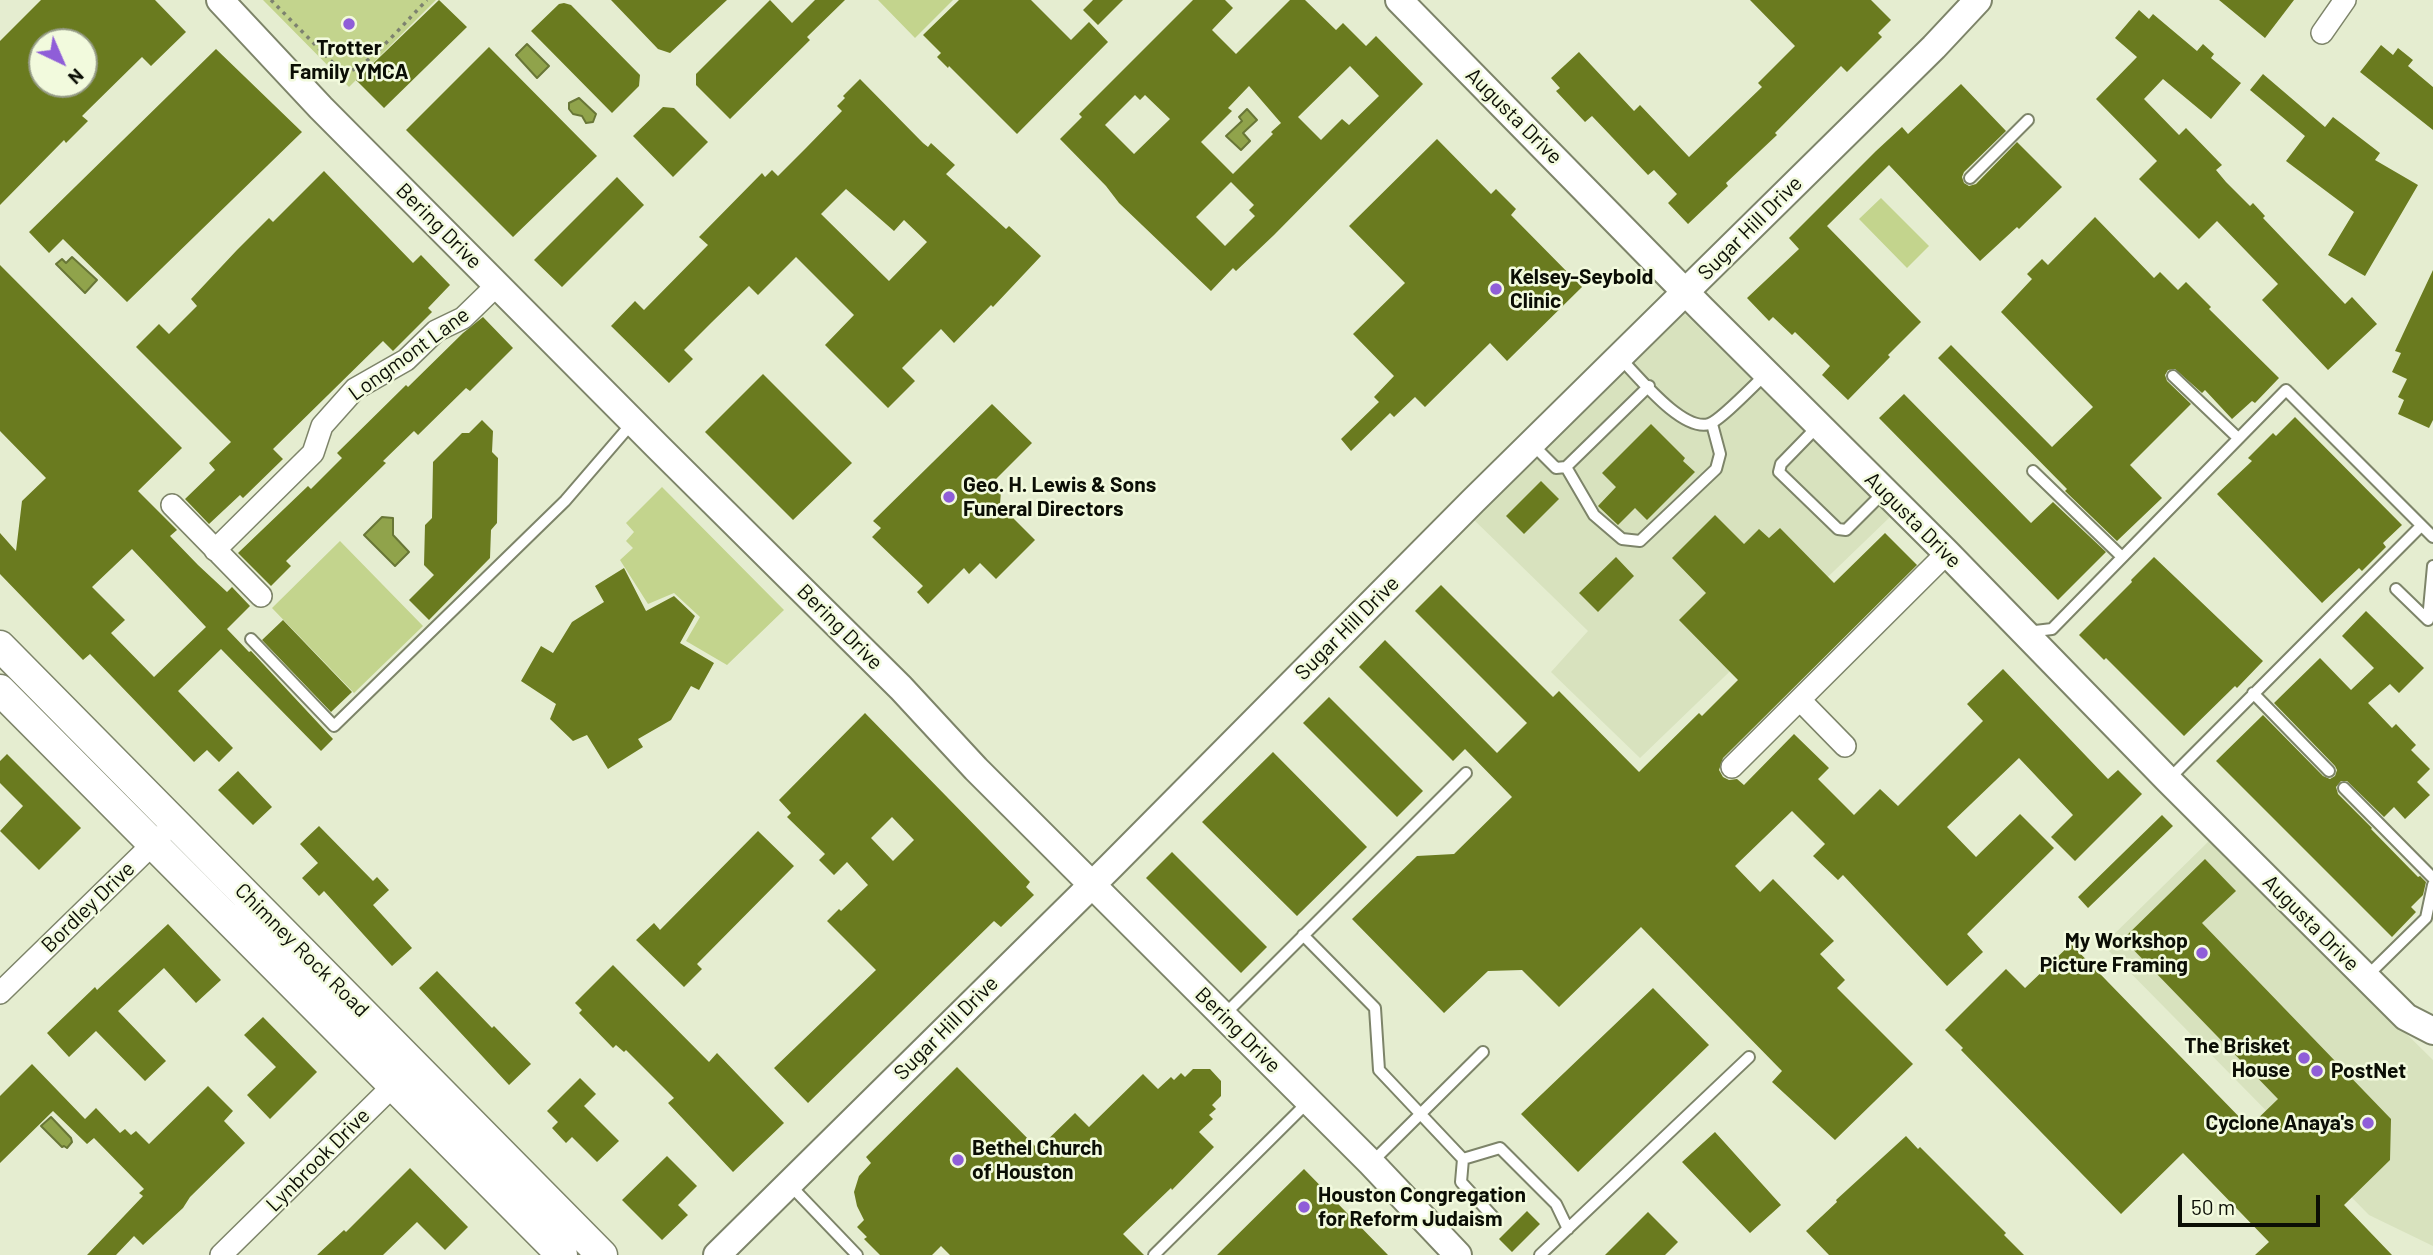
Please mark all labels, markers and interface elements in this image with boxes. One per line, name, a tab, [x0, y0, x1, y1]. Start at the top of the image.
marker: Trotter Family YMCA	[341, 16, 357, 32]
north arrow	[28, 28, 98, 98]
place label: Trotter Family YMCA	[289, 35, 409, 85]
street label: Augusta Drive	[1461, 63, 1567, 169]
text: N	[64, 64, 89, 90]
street label: Sugar Hill Drive	[1693, 171, 1807, 285]
street label: Bering Drive	[391, 178, 487, 274]
place label: Kelsey-Seybold Clinic	[1510, 264, 1653, 314]
marker: Kelsey-Seybold Clinic	[1488, 281, 1504, 297]
street label: Longmont Lane	[344, 302, 474, 406]
street label: Augusta Drive	[1860, 467, 1966, 573]
place label: Geo. H. Lewis & Sons Funeral Directors	[963, 472, 1156, 522]
marker: Geo. H. Lewis & Sons Funeral Directors	[941, 489, 957, 505]
street label: Sugar Hill Drive	[1290, 571, 1404, 685]
street label: Bering Drive	[792, 579, 888, 675]
street label: Bordley Drive	[36, 856, 140, 958]
street label: Augusta Drive	[2258, 870, 2364, 976]
street label: Chimney Rock Road	[230, 878, 374, 1022]
place label: My Workshop Picture Framing	[2040, 928, 2188, 978]
marker: My Workshop Picture Framing	[2194, 945, 2210, 961]
street label: Sugar Hill Drive	[889, 971, 1003, 1085]
street label: Bering Drive	[1190, 982, 1286, 1078]
place label: The Brisket House	[2184, 1033, 2290, 1083]
marker: The Brisket House	[2296, 1050, 2312, 1066]
place label: PostNet	[2331, 1058, 2406, 1084]
marker: PostNet	[2309, 1063, 2325, 1079]
street label: Lynbrook Drive	[261, 1103, 375, 1217]
place label: Cyclone Anaya's	[2206, 1110, 2354, 1136]
marker: Cyclone Anaya's	[2360, 1115, 2376, 1131]
place label: Bethel Church of Houston	[972, 1135, 1103, 1185]
marker: Bethel Church of Houston	[950, 1152, 966, 1168]
place label: Houston Congregation for Reform Judaism	[1318, 1182, 1526, 1232]
scale bar	[2181, 1182, 2323, 1226]
text: 50 m	[2191, 1194, 2235, 1219]
marker: Houston Congregation for Reform Judaism	[1296, 1199, 1312, 1215]

